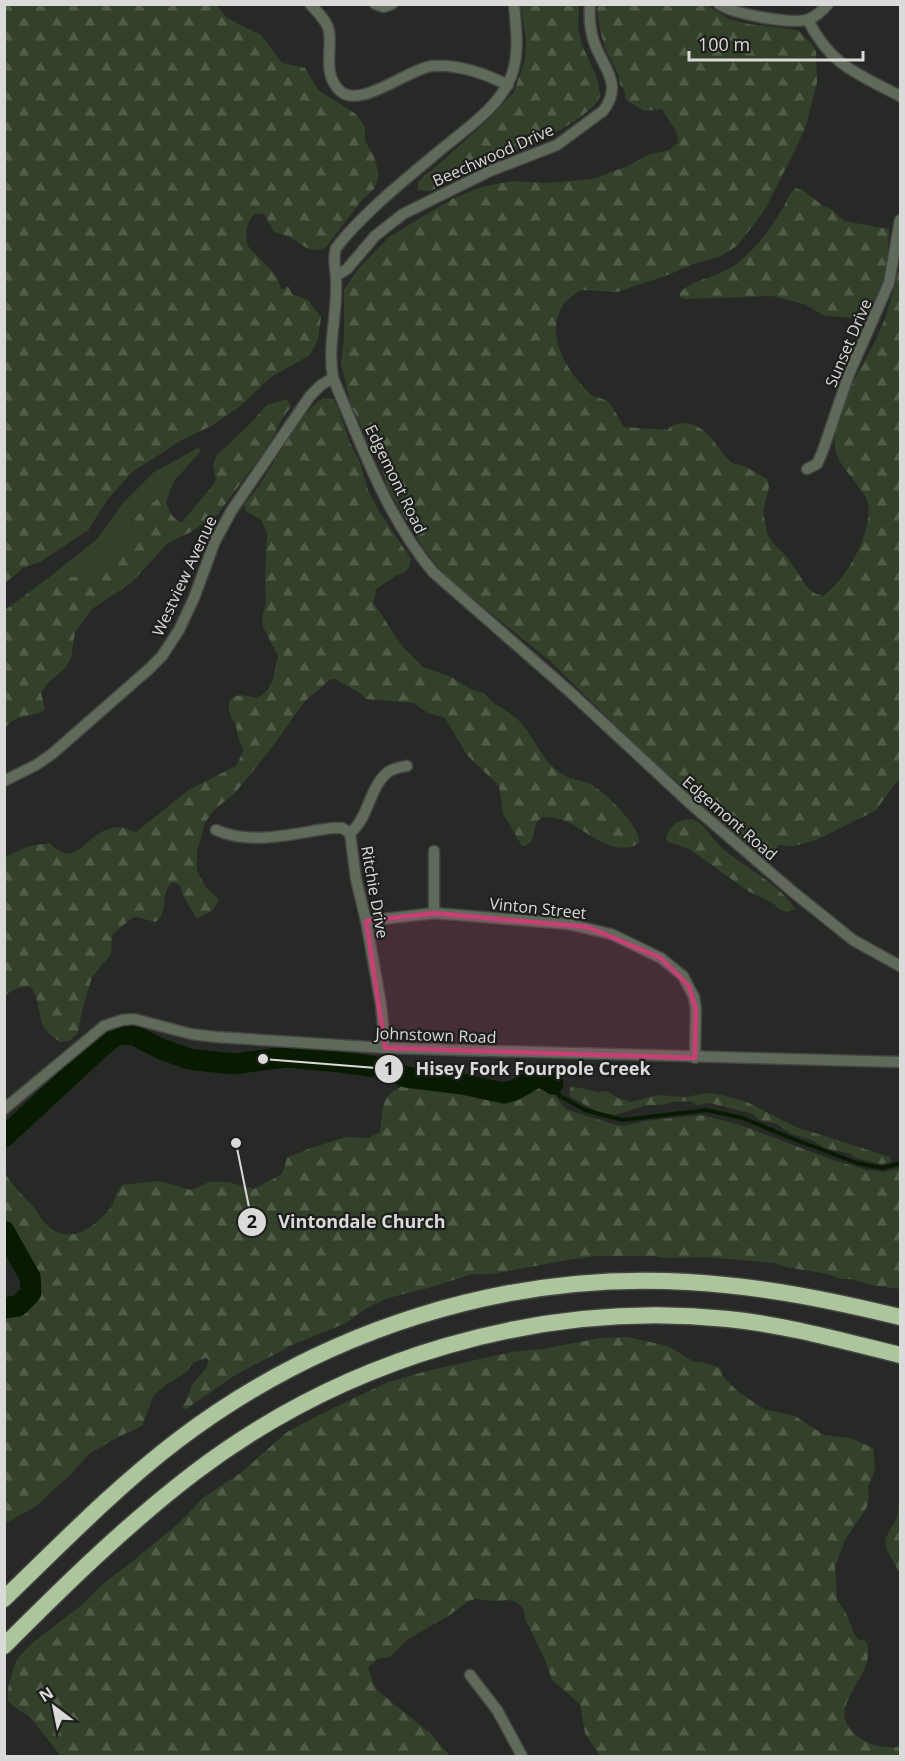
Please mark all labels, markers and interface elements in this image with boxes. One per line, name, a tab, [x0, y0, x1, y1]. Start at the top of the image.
scale bar	[689, 24, 863, 62]
text: 100 m	[698, 32, 750, 56]
street label: Beechwood Drive	[429, 118, 557, 192]
street label: Sunset Drive	[820, 295, 877, 391]
street label: Edgemont Road	[360, 421, 432, 537]
street label: Westview Avenue	[146, 512, 222, 640]
street label: Edgemont Road	[678, 771, 782, 865]
street label: Ritchie Drive	[356, 844, 394, 940]
street label: Vinton Street	[488, 892, 588, 924]
street label: Johnstown Road	[373, 1022, 497, 1048]
callout: Hisey Fork Fourpole Creek	[374, 1051, 663, 1087]
text: 1	[384, 1056, 394, 1080]
text: Hisey Fork Fourpole Creek	[415, 1056, 651, 1080]
callout: Vintondale Church	[237, 1204, 458, 1240]
text: 2	[247, 1209, 257, 1233]
text: Vintondale Church	[278, 1209, 446, 1233]
north arrow	[24, 1677, 84, 1737]
text: N	[35, 1682, 57, 1707]

